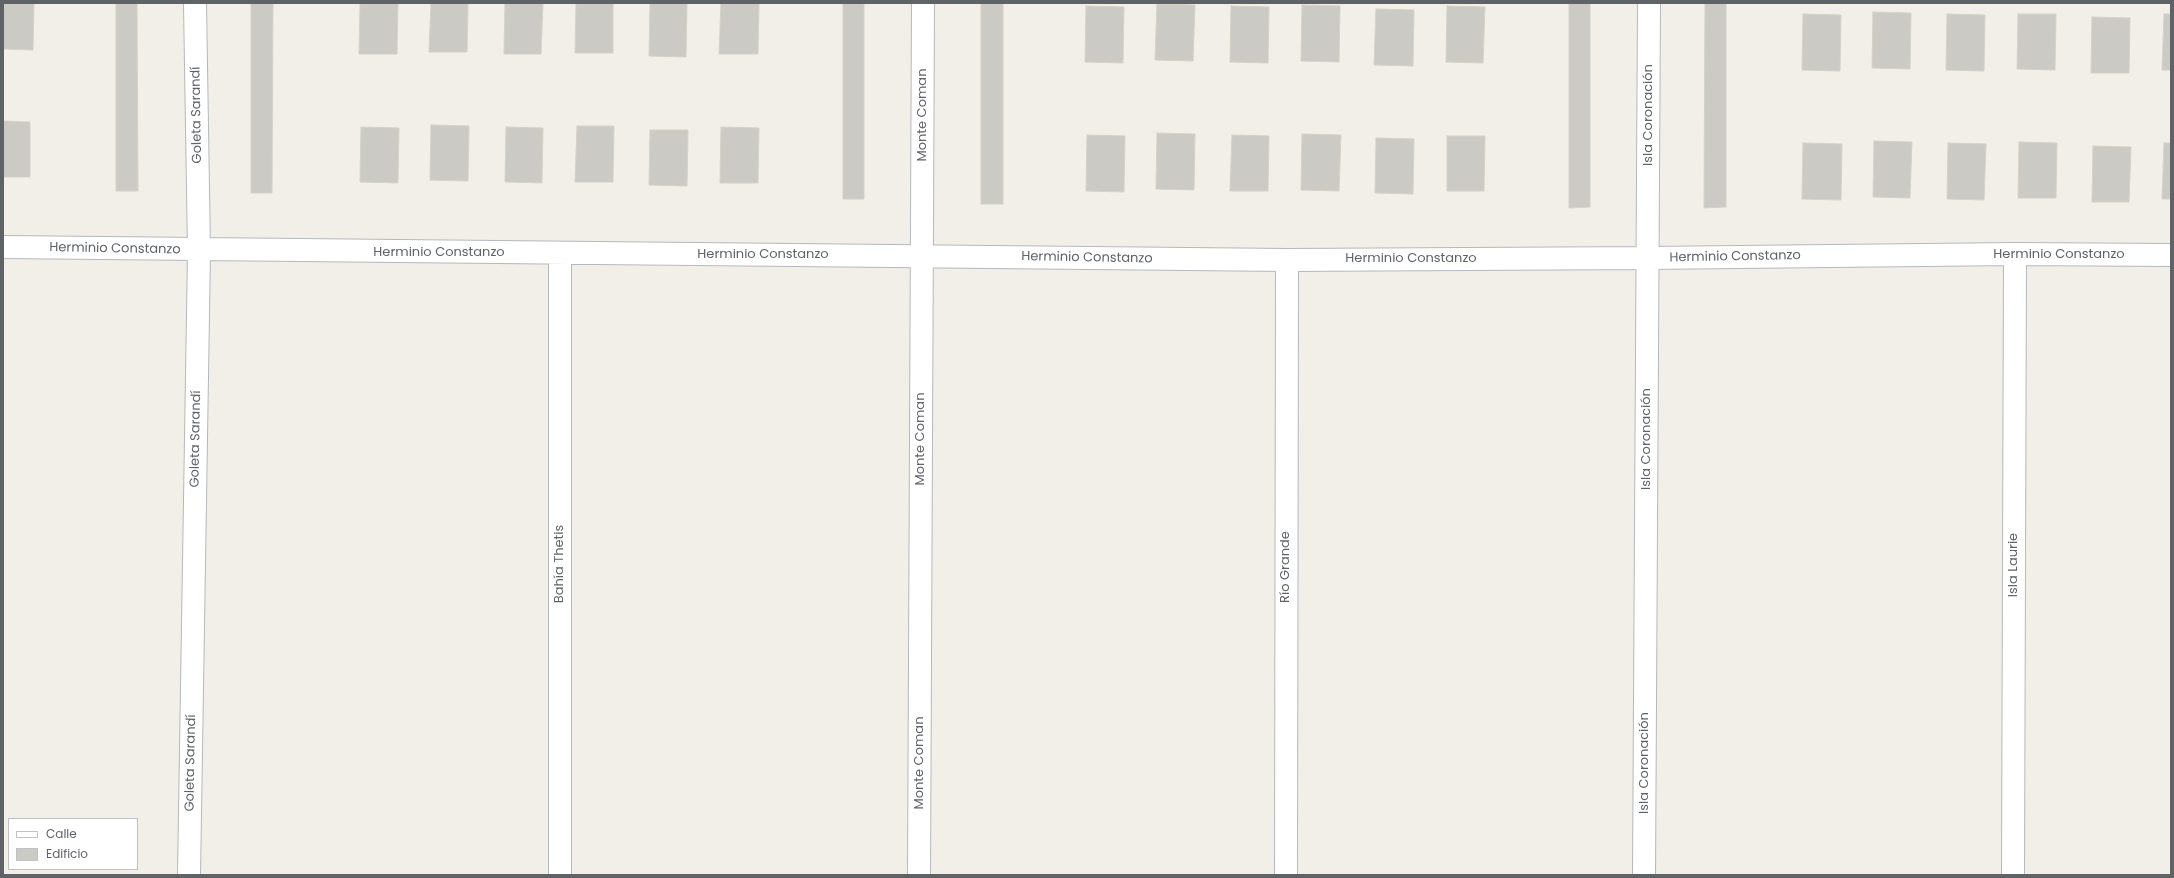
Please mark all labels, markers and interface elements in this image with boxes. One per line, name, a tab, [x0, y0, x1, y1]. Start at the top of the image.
street label: Isla Coronación	[1641, 64, 1657, 166]
street label: Goleta Sarandí	[188, 66, 206, 164]
street label: Monte Coman	[915, 69, 931, 161]
street label: Herminio Constanzo	[49, 240, 181, 258]
street label: Herminio Constanzo	[373, 245, 505, 261]
street label: Herminio Constanzo	[697, 247, 829, 263]
street label: Herminio Constanzo	[1993, 247, 2125, 263]
street label: Herminio Constanzo	[1669, 248, 1801, 266]
street label: Herminio Constanzo	[1021, 249, 1153, 267]
street label: Herminio Constanzo	[1345, 251, 1477, 267]
street label: Isla Coronación	[1639, 388, 1655, 490]
street label: Goleta Sarandí	[187, 390, 205, 488]
street label: Monte Coman	[913, 393, 929, 485]
street label: Bahía Thetis	[552, 525, 568, 603]
street label: Río Grande	[1278, 531, 1294, 603]
street label: Isla Laurie	[2006, 533, 2022, 597]
street label: Isla Coronación	[1637, 712, 1653, 814]
street label: Goleta Sarandí	[182, 714, 200, 812]
street label: Monte Coman	[912, 717, 928, 809]
legend	[8, 818, 138, 870]
text: Calle	[46, 825, 77, 842]
text: Edificio	[46, 845, 88, 862]

